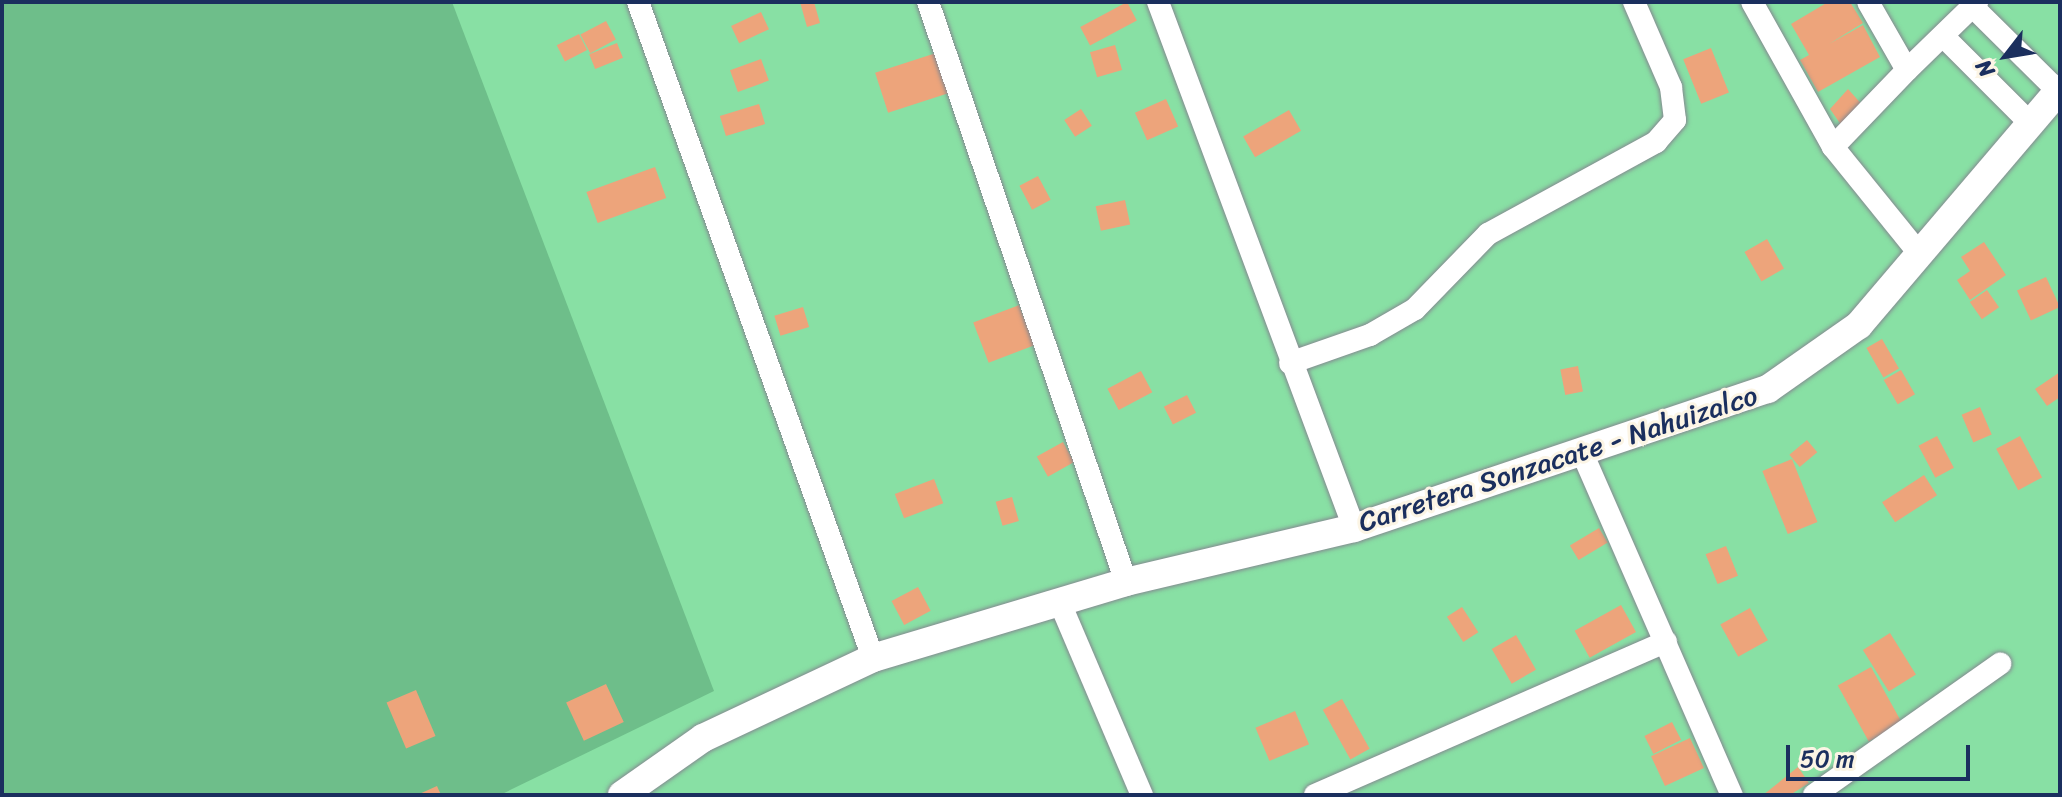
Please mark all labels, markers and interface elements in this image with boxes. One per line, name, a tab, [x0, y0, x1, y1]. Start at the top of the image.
north arrow	[1966, 16, 2046, 96]
text: N	[1964, 52, 2006, 85]
street label: Carretera Sonzacate - Nahuizalco	[1354, 379, 1762, 539]
scale bar	[1790, 729, 1974, 779]
text: 50 m	[1800, 738, 1855, 780]

